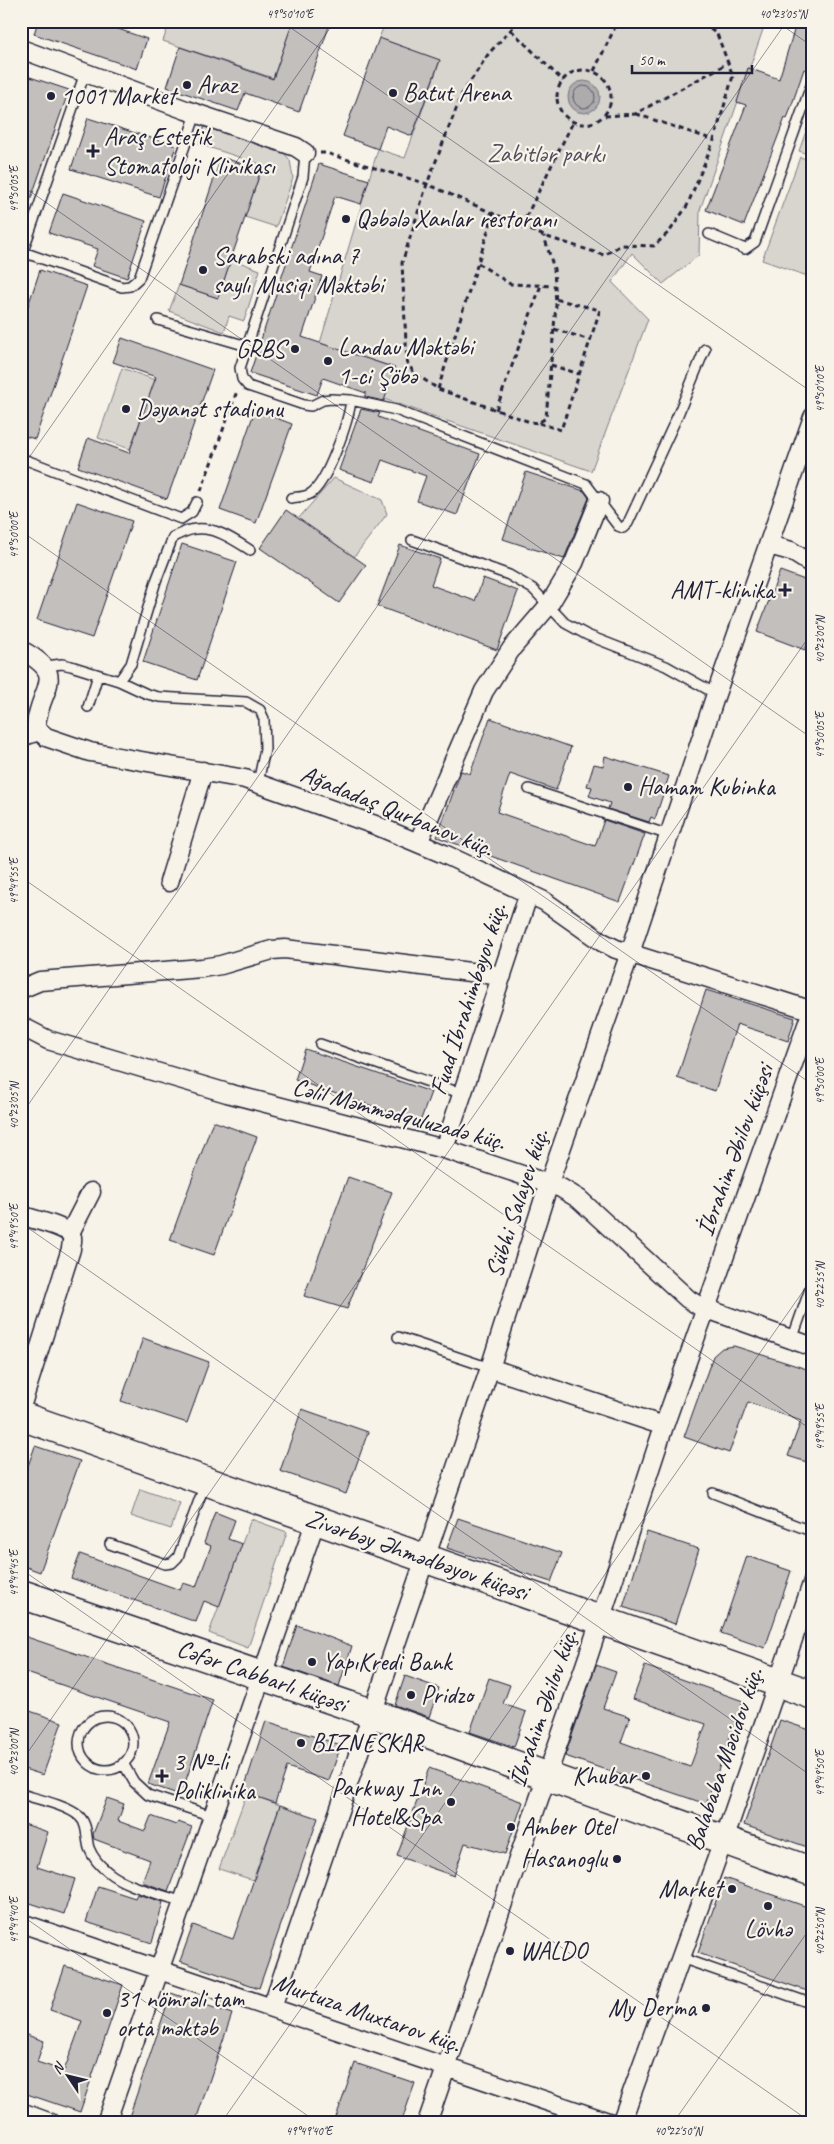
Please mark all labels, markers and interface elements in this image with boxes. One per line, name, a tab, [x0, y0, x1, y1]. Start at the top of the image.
text: 49°50'10"E	[267, 6, 315, 22]
text: 40°23'05"N	[759, 6, 808, 22]
scale bar	[632, 42, 752, 74]
text: 50 m	[639, 51, 666, 70]
place label: Araz	[197, 69, 239, 101]
place label: Batut Arena	[403, 77, 513, 109]
marker: Araz	[181, 79, 193, 91]
place label: 1001 Market	[61, 80, 179, 112]
marker: Batut Arena	[387, 87, 399, 99]
marker: 1001 Market	[45, 90, 57, 102]
place label: Araş Estetik Stomatoloji Klinikası	[104, 121, 276, 182]
park label: Zabitlər parkı	[487, 138, 606, 170]
marker: Araş Estetik Stomatoloji Klinikası	[86, 144, 100, 158]
text: 49°50'05"E	[6, 164, 22, 212]
place label: Qəbələ Xanlar restoranı	[356, 203, 558, 235]
marker: Qəbələ Xanlar restoranı	[340, 213, 352, 225]
place label: Sarabski adına 7 saylı Musiqi Məktəbi	[213, 240, 387, 301]
marker: Sarabski adına 7 saylı Musiqi Məktəbi	[197, 264, 209, 276]
place label: Landau Məktəbi 1-ci Şöbə	[338, 331, 477, 392]
place label: GRBS	[236, 333, 290, 365]
marker: GRBS	[289, 343, 301, 355]
marker: Landau Məktəbi 1-ci Şöbə	[322, 355, 334, 367]
text: 49°50'10"E	[812, 364, 828, 412]
place label: Dəyanət stadionu	[136, 393, 285, 425]
marker: Dəyanət stadionu	[120, 403, 132, 415]
text: 49°50'00"E	[6, 510, 22, 558]
place label: AMT-klinika	[670, 574, 777, 606]
marker: AMT-klinika	[778, 583, 792, 597]
text: 40°23'00"N	[812, 615, 828, 664]
text: 49°50'05"E	[812, 710, 828, 758]
street label: Ağadadaş Qurbanov küç.	[296, 758, 498, 864]
place label: Hamam Kubinka	[638, 771, 777, 803]
marker: Hamam Kubinka	[622, 781, 634, 793]
text: 49°49'55"E	[6, 856, 22, 904]
street label: Fuad İbrahimbəyov küç.	[422, 899, 514, 1099]
street label: İbrahim Əbilov küçəsi	[689, 1056, 782, 1240]
text: 49°50'00"E	[812, 1056, 828, 1104]
street label: Cəlil Məmmədquluzadə küç.	[289, 1070, 509, 1158]
text: 40°23'05"N	[6, 1081, 22, 1130]
street label: Sübhi Salayev küç.	[478, 1125, 556, 1281]
text: 49°49'50"E	[6, 1202, 22, 1250]
text: 40°22'55"N	[812, 1261, 828, 1310]
text: 49°49'55"E	[812, 1402, 828, 1450]
street label: Zivərbəy Əhmədbəyov küçəsi	[301, 1502, 536, 1609]
text: 49°49'45"E	[6, 1548, 22, 1596]
street label: İbrahim Əbilov küç.	[501, 1625, 585, 1791]
street label: Cəfər Cabbarlı küçəsi	[173, 1632, 354, 1721]
place label: YapıKredi Bank	[322, 1646, 453, 1678]
marker: YapıKredi Bank	[306, 1656, 318, 1668]
street label: Balababa Məcidov küç.	[678, 1663, 770, 1855]
place label: Pridzo	[421, 1679, 476, 1711]
marker: Pridzo	[405, 1689, 417, 1701]
place label: BIZNESKAR	[311, 1727, 425, 1759]
text: 40°23'00"N	[6, 1728, 22, 1777]
marker: BIZNESKAR	[295, 1737, 307, 1749]
place label: 3 №-li Poliklinika	[173, 1746, 257, 1807]
text: 49°49'50"E	[812, 1748, 828, 1796]
place label: Khubar	[573, 1760, 638, 1792]
marker: 3 №-li Poliklinika	[155, 1769, 169, 1783]
marker: Khubar	[640, 1770, 652, 1782]
place label: Parkway Inn Hotel&Spa	[331, 1772, 443, 1833]
marker: Parkway Inn Hotel&Spa	[445, 1796, 457, 1808]
place label: Amber Otel	[521, 1811, 619, 1843]
marker: Amber Otel	[505, 1821, 517, 1833]
place label: Hasanoglu	[521, 1843, 609, 1875]
marker: Hasanoglu	[611, 1853, 623, 1865]
place label: Market	[659, 1873, 726, 1905]
marker: Market	[726, 1883, 738, 1895]
text: 49°49'40"E	[6, 1895, 22, 1943]
marker: Lövhə	[762, 1900, 774, 1912]
text: 40°22'50"N	[812, 1907, 828, 1956]
place label: Lövhə	[744, 1913, 793, 1945]
place label: WALDO	[520, 1935, 589, 1967]
marker: WALDO	[504, 1945, 516, 1957]
street label: Murtuza Muxtarov küç.	[269, 1966, 465, 2060]
place label: 31 nömrəli tam orta məktəb	[117, 1983, 245, 2044]
place label: My Derma	[608, 1992, 698, 2024]
marker: My Derma	[700, 2002, 712, 2014]
marker: 31 nömrəli tam orta məktəb	[101, 2007, 113, 2019]
north arrow	[42, 2052, 92, 2102]
text: N	[48, 2058, 69, 2077]
text: 49°49'40"E	[286, 2123, 334, 2139]
text: 40°22'50"N	[654, 2123, 703, 2139]

